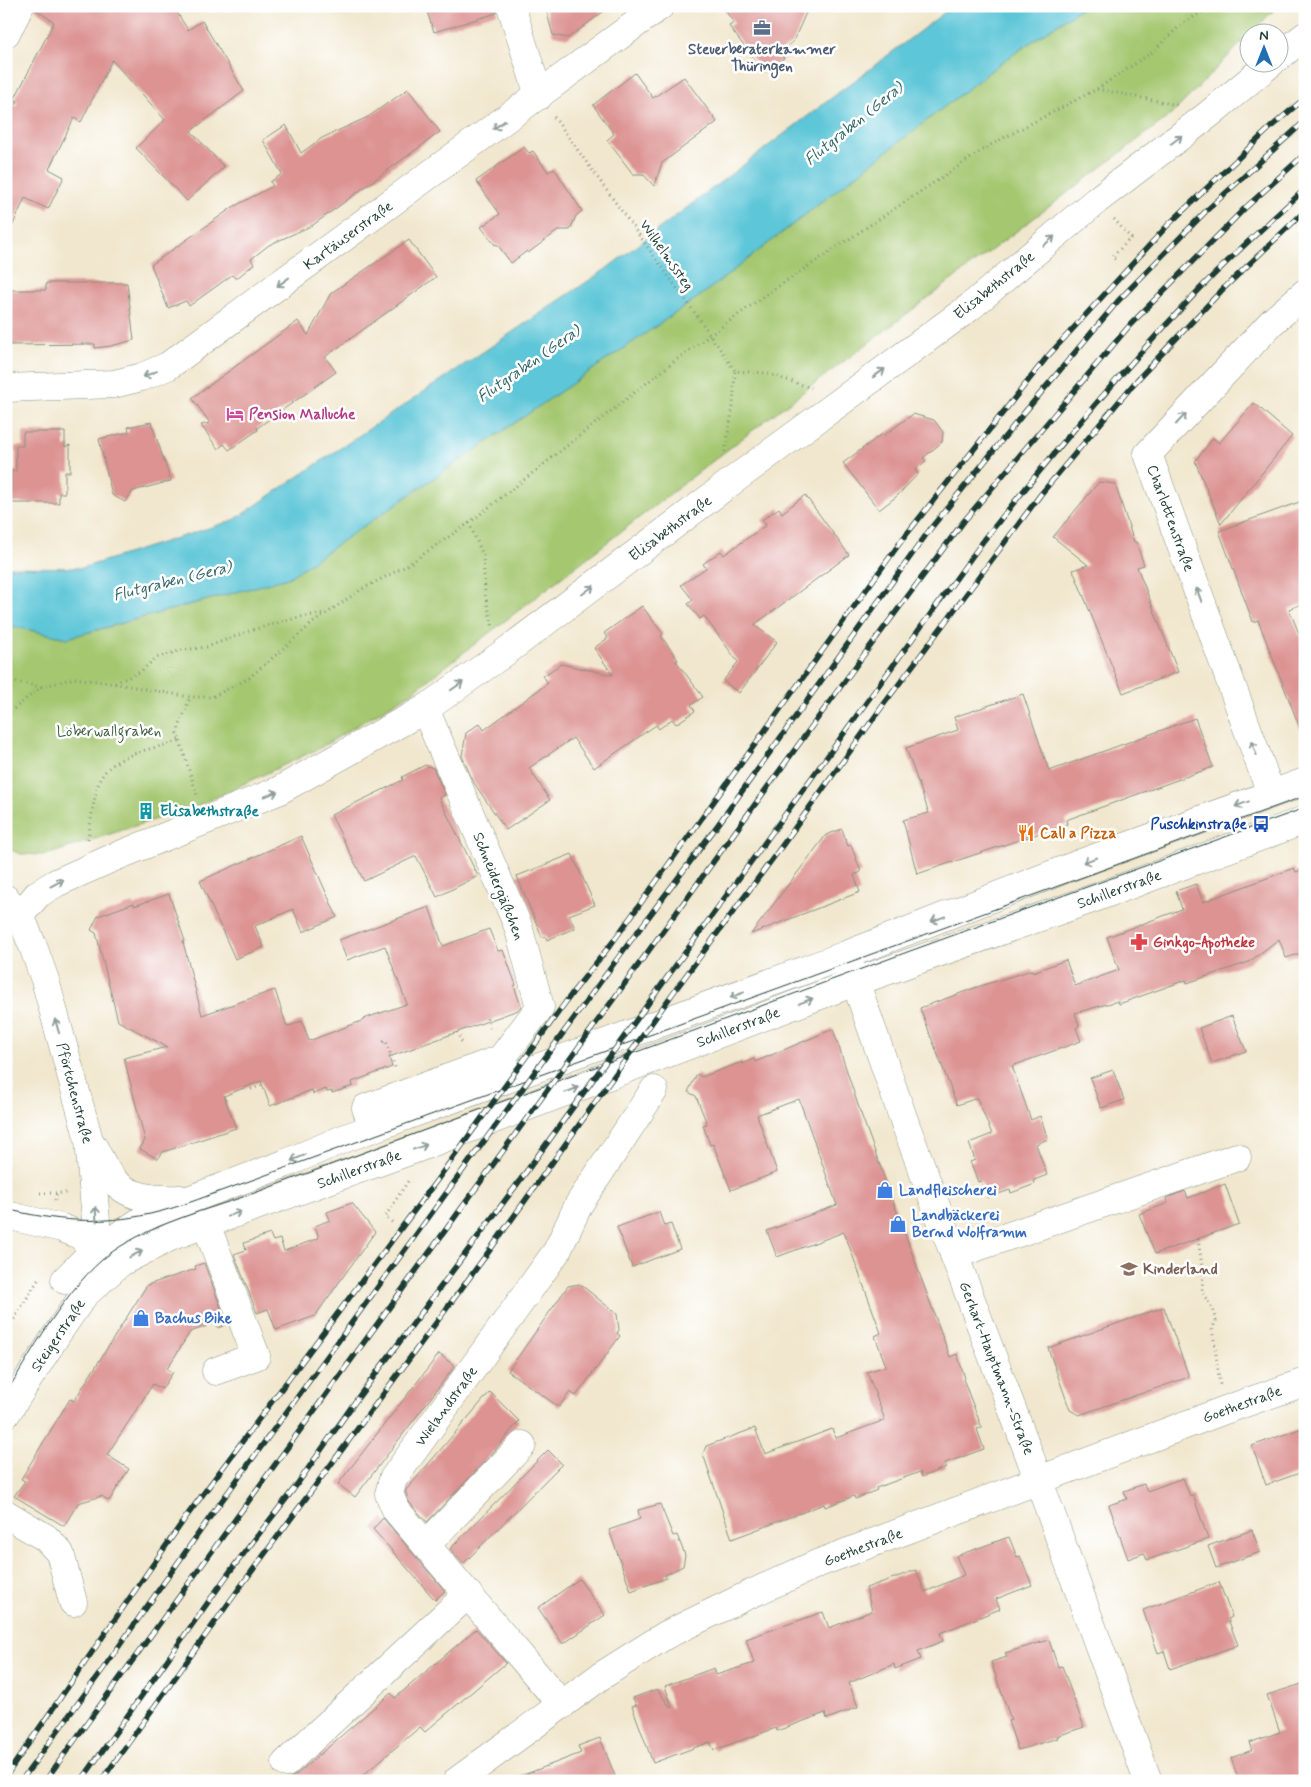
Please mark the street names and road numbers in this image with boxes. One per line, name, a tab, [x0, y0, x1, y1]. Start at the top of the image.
street label: Kartäuserstraße	[300, 197, 397, 275]
street label: Wilhelmssteg	[634, 216, 698, 295]
street label: Elisabethstraße	[950, 247, 1039, 325]
street label: Charlottenstraße	[1141, 462, 1199, 575]
street label: Elisabethstraße	[625, 491, 716, 567]
street label: Schneidergäßchen	[466, 830, 529, 944]
street label: Schillerstraße	[1074, 865, 1164, 914]
street label: Schillerstraße	[694, 1003, 783, 1053]
street label: Pförtchenstraße	[51, 1041, 97, 1146]
street label: Schillerstraße	[314, 1145, 404, 1194]
street label: Gerhart-Hauptmann-Straße	[954, 1279, 1038, 1458]
street label: Steigerstraße	[27, 1295, 91, 1376]
street label: Wielandstraße	[411, 1362, 483, 1451]
street label: Goethestraße	[1200, 1381, 1285, 1429]
street label: Goethestraße	[821, 1524, 906, 1572]

